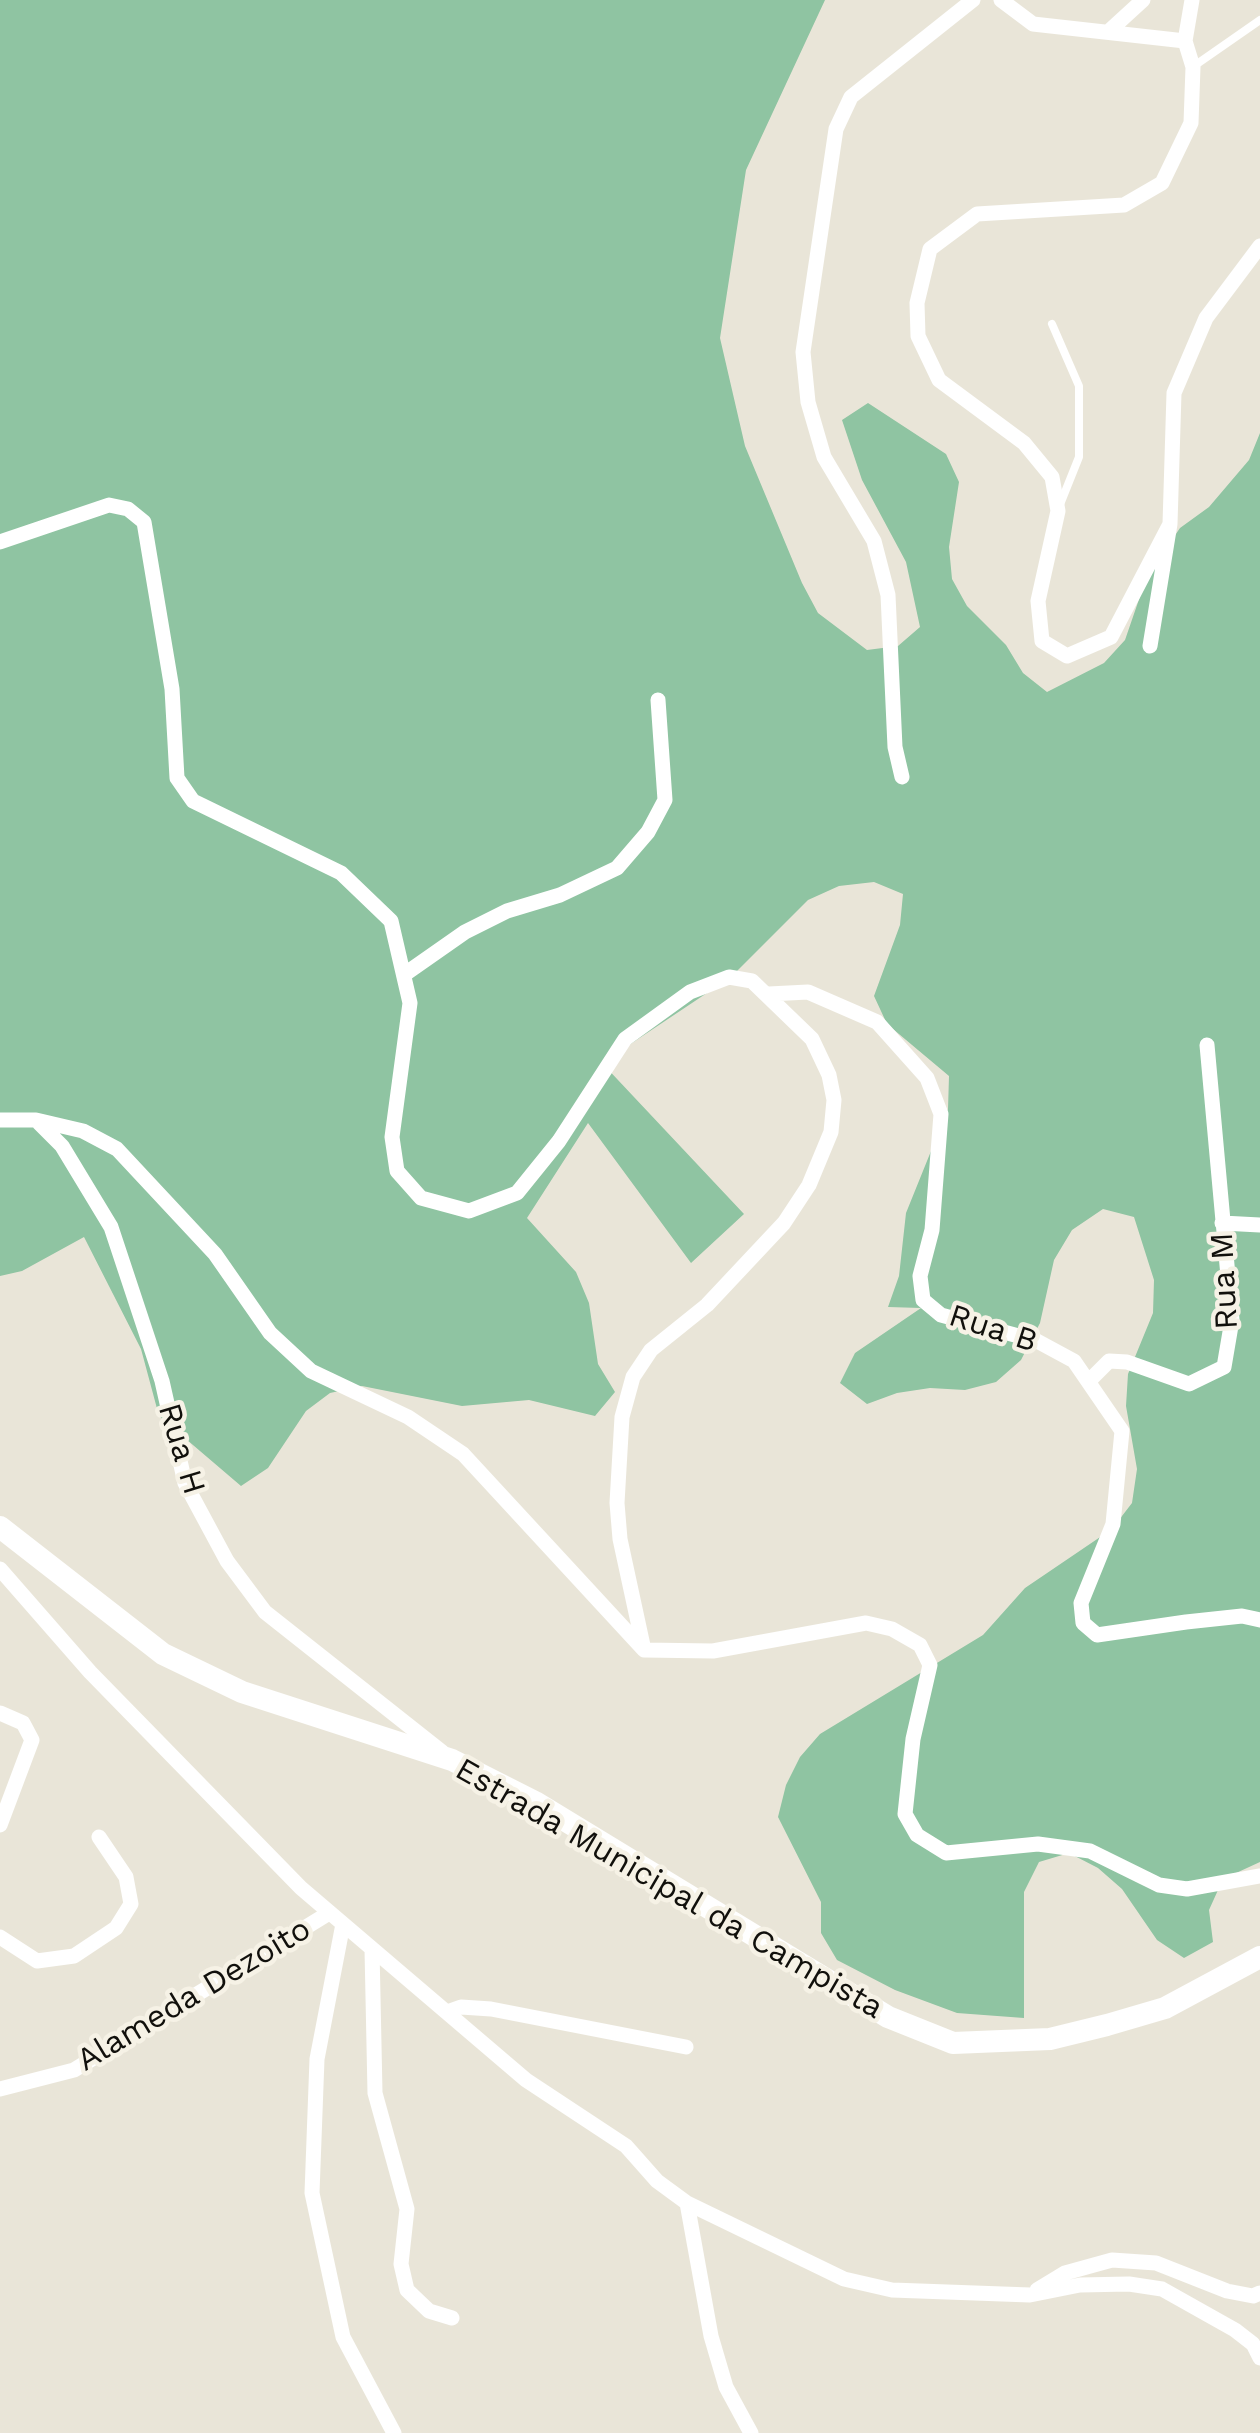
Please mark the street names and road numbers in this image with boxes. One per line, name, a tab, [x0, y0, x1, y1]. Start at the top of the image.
street label: Rua M	[1203, 1232, 1247, 1330]
street label: Rua B	[944, 1297, 1042, 1361]
street label: Rua H	[149, 1399, 213, 1499]
street label: Estrada Municipal da Campista	[448, 1750, 890, 2028]
street label: Alameda Dezoito	[70, 1910, 318, 2080]

